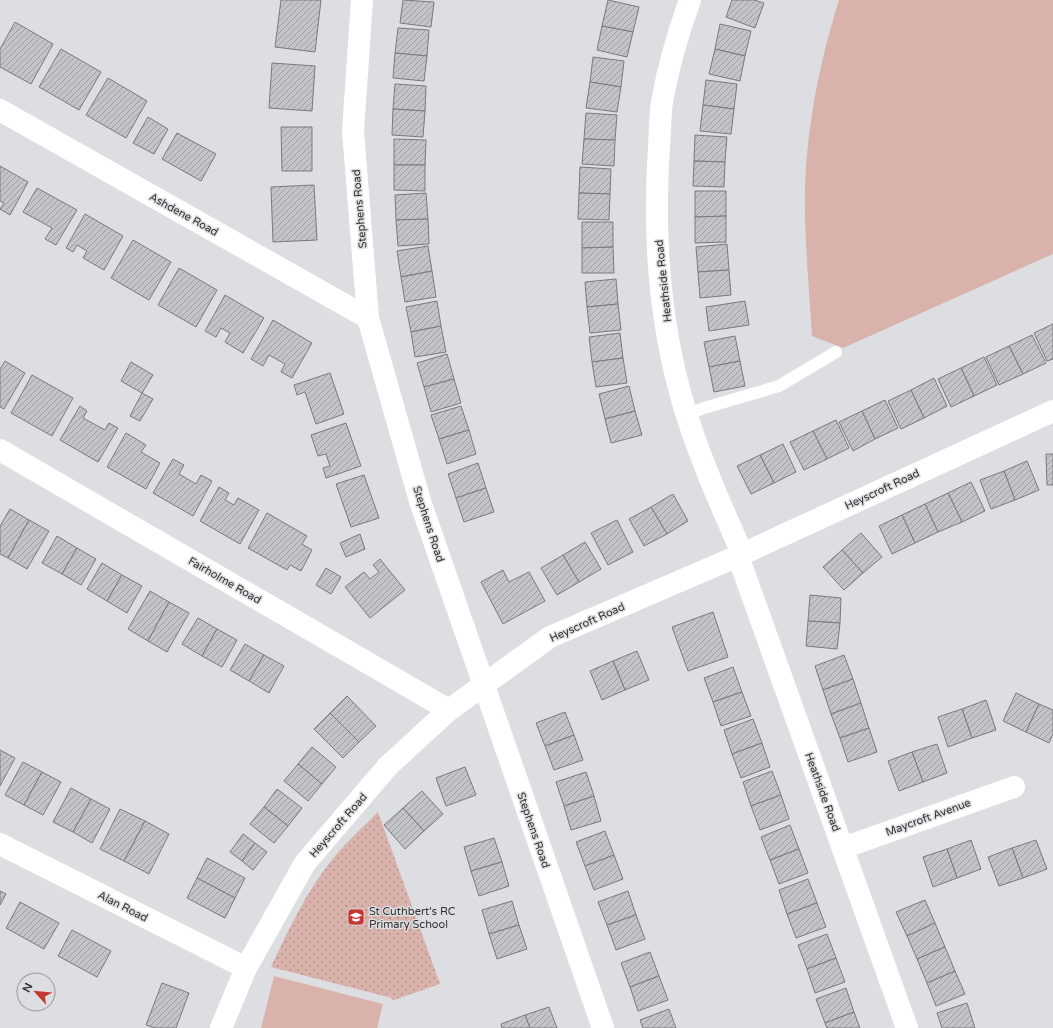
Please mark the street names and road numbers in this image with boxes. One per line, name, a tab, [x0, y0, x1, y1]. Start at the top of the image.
street label: Stephens Road	[350, 169, 369, 249]
street label: Ashdene Road	[147, 190, 221, 239]
street label: Heathside Road	[653, 239, 674, 323]
street label: Heyscroft Road	[843, 466, 922, 512]
street label: Stephens Road	[410, 484, 447, 564]
street label: Fairholme Road	[186, 554, 264, 607]
street label: Heyscroft Road	[548, 600, 627, 645]
street label: Heathside Road	[802, 751, 843, 833]
street label: Heyscroft Road	[307, 791, 370, 860]
street label: Stephens Road	[514, 791, 553, 870]
street label: Maycroft Avenue	[884, 796, 972, 839]
street label: Alan Road	[96, 888, 150, 925]

